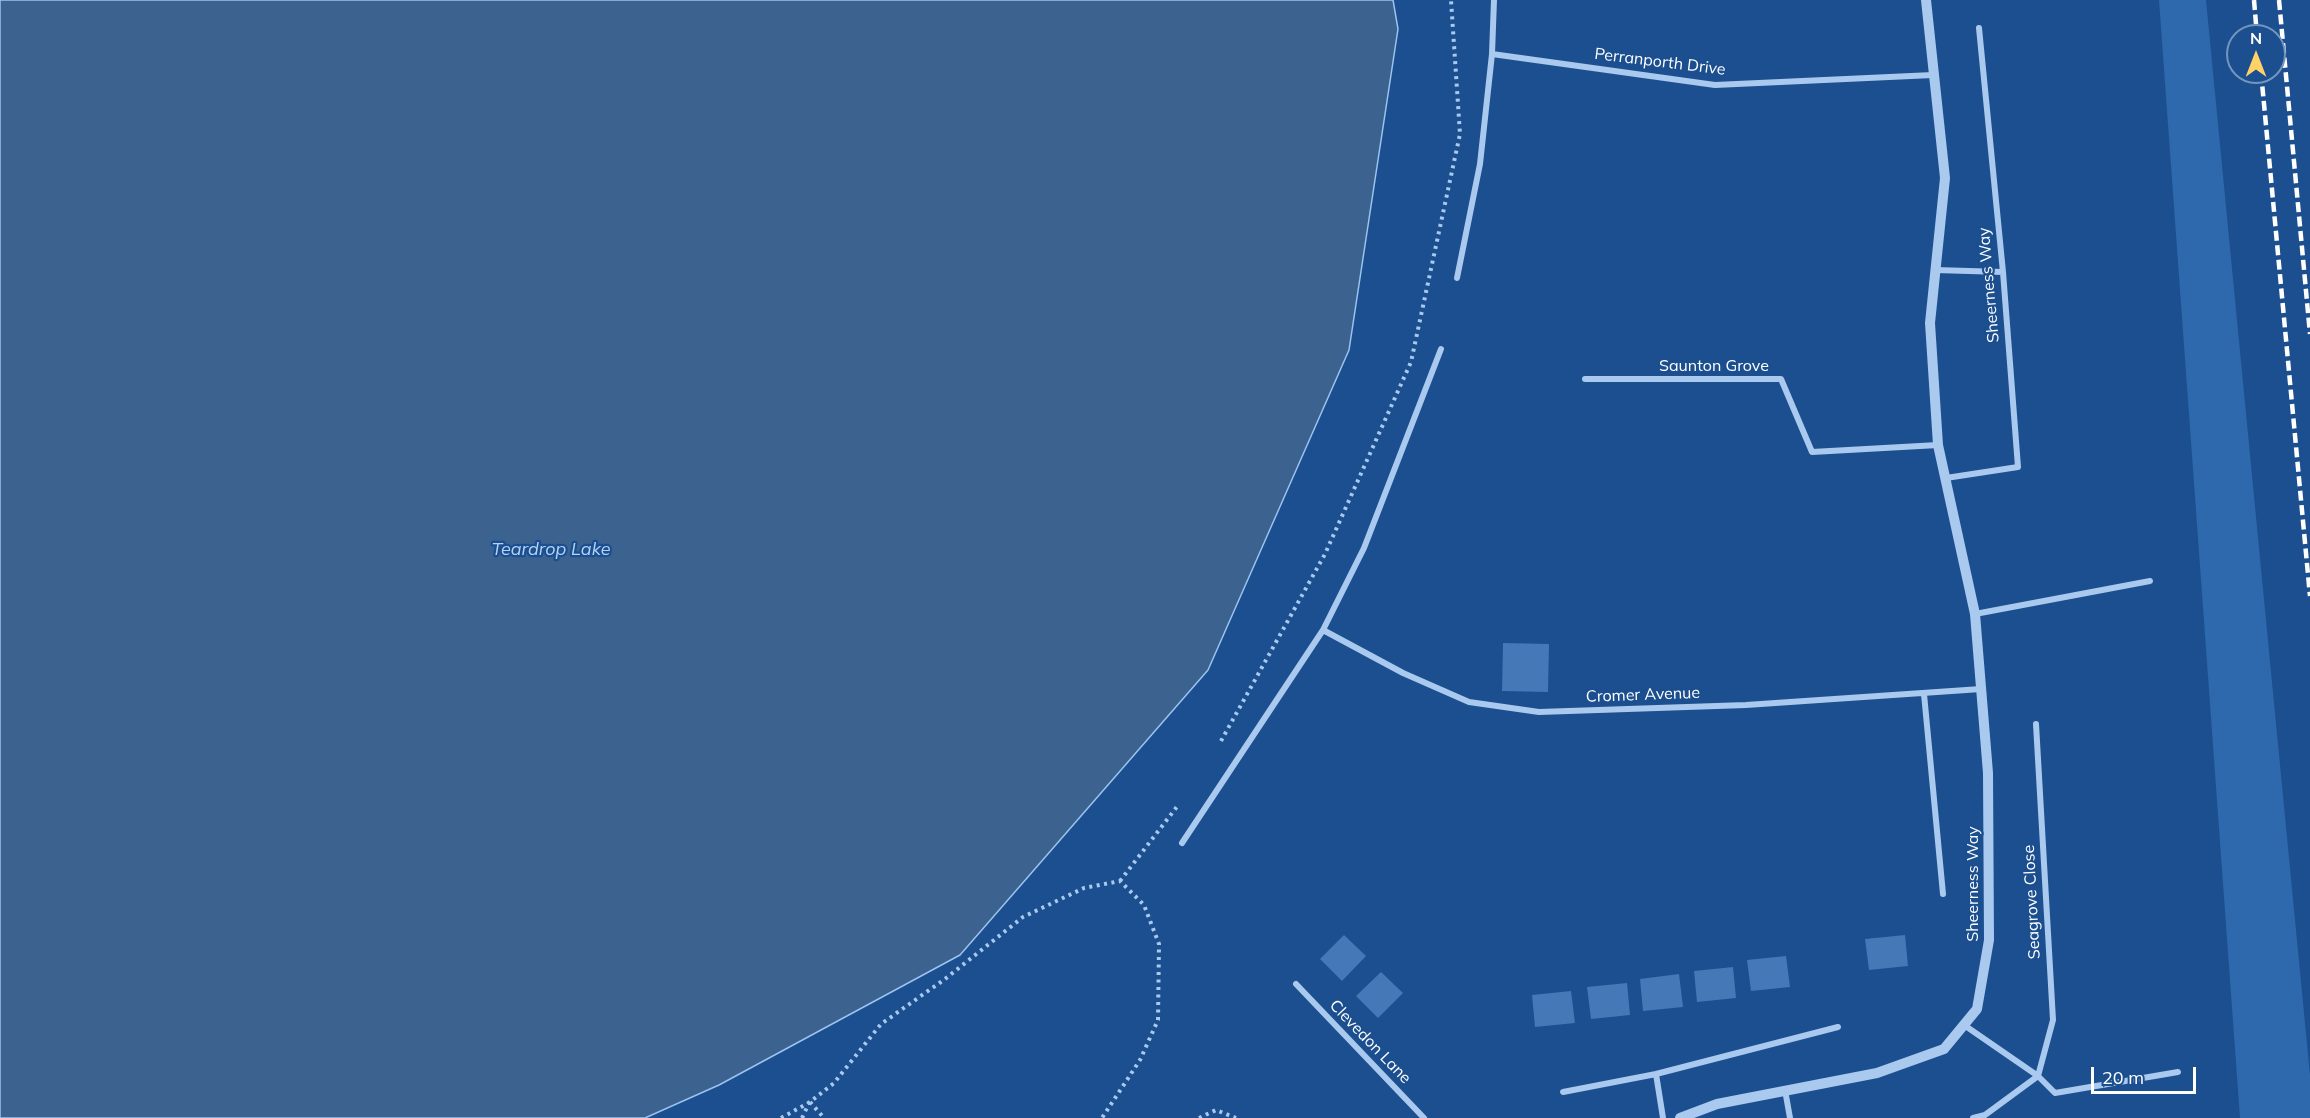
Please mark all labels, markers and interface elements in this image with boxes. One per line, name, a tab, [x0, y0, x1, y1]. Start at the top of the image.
north arrow	[2226, 24, 2286, 84]
text: N	[2250, 28, 2262, 48]
street label: Perranporth Drive	[1593, 44, 1727, 80]
street label: Sheerness Way	[1974, 227, 2004, 343]
street label: Saunton Grove	[1659, 356, 1769, 376]
water label: Teardrop Lake	[492, 539, 610, 561]
street label: Cromer Avenue	[1586, 683, 1700, 707]
street label: Sheerness Way	[1963, 826, 1983, 942]
street label: Seagrove Close	[2019, 844, 2045, 960]
street label: Clevedon Lane	[1325, 996, 1415, 1088]
scale bar	[2094, 1055, 2199, 1093]
text: 20 m	[2102, 1066, 2144, 1089]

